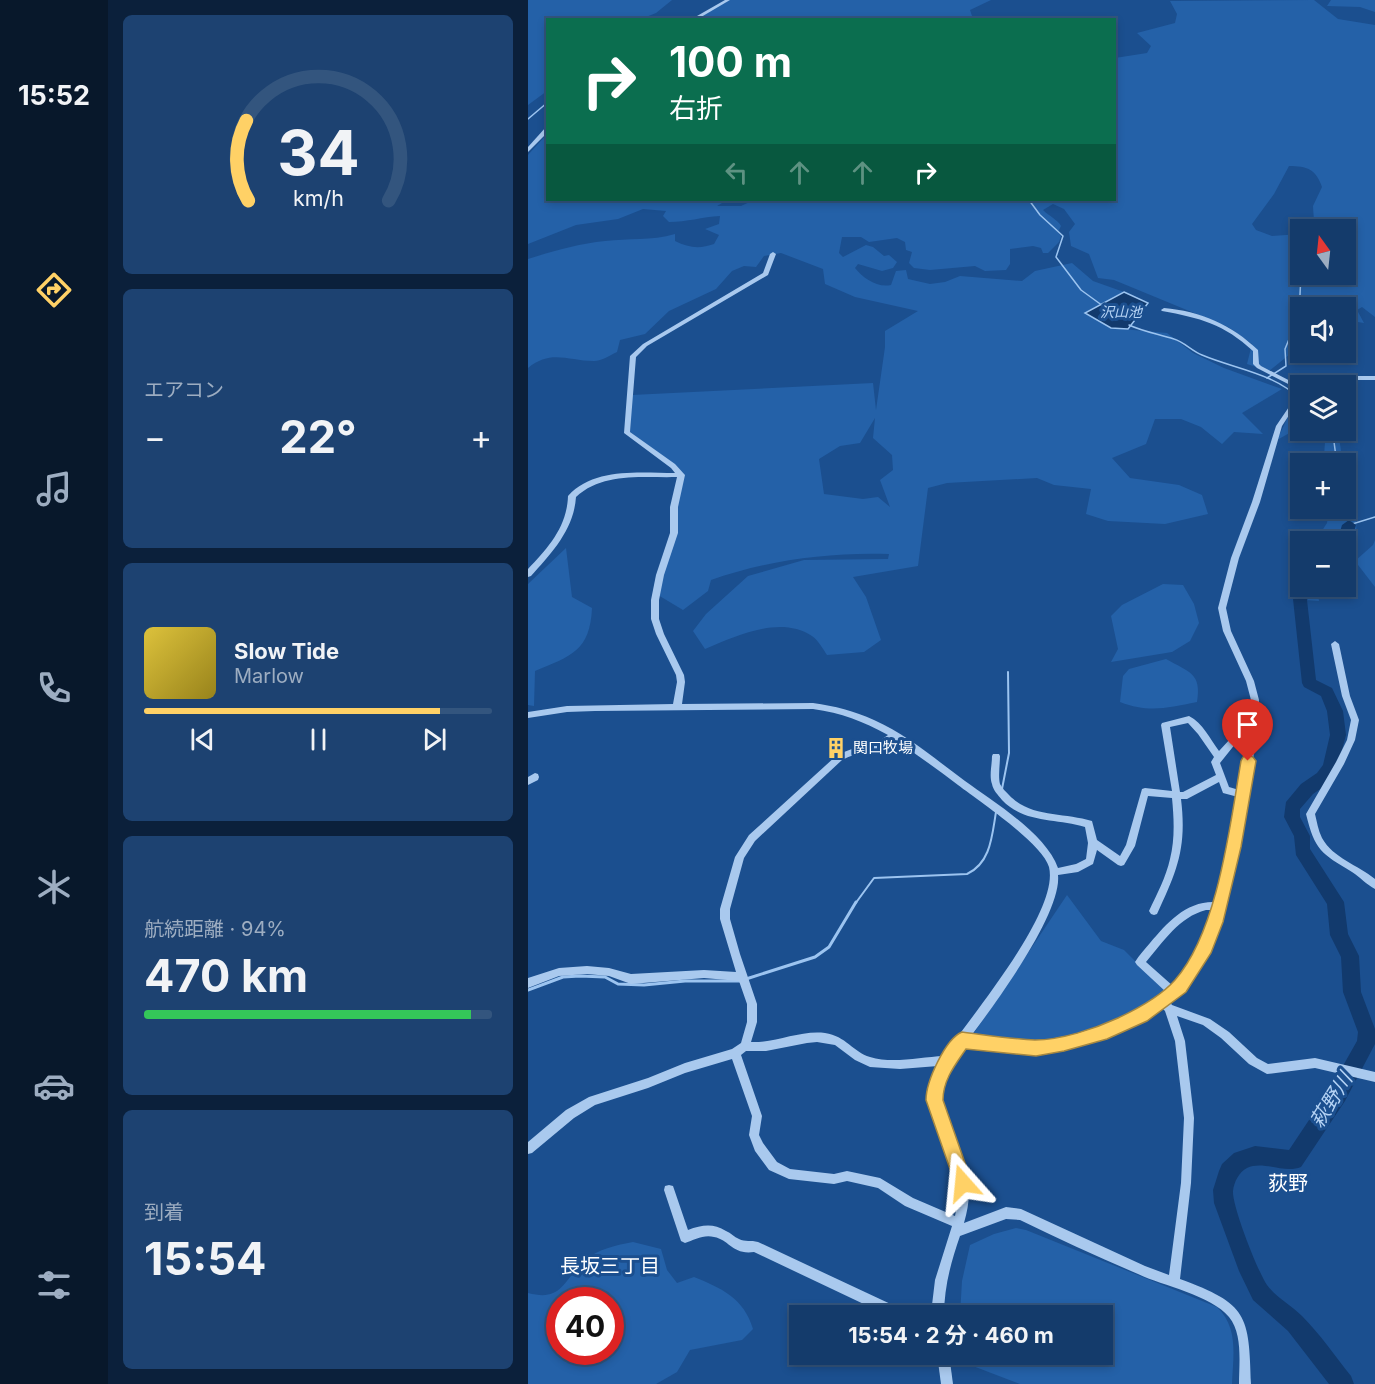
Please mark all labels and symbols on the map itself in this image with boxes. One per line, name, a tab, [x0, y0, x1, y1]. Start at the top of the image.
north arrow	[1290, 219, 1356, 285]
water label: 沢山池	[1100, 303, 1144, 320]
pin	[1222, 699, 1273, 761]
building icon: 関口牧場	[824, 736, 848, 760]
place label: 関口牧場	[853, 738, 913, 757]
water label: 萩野川	[1305, 1067, 1358, 1132]
position arrow	[931, 1151, 995, 1215]
district label: 荻野	[1268, 1171, 1308, 1195]
district label: 長坂三丁目	[560, 1254, 660, 1278]
speed limit sign: 40	[546, 1287, 624, 1365]

